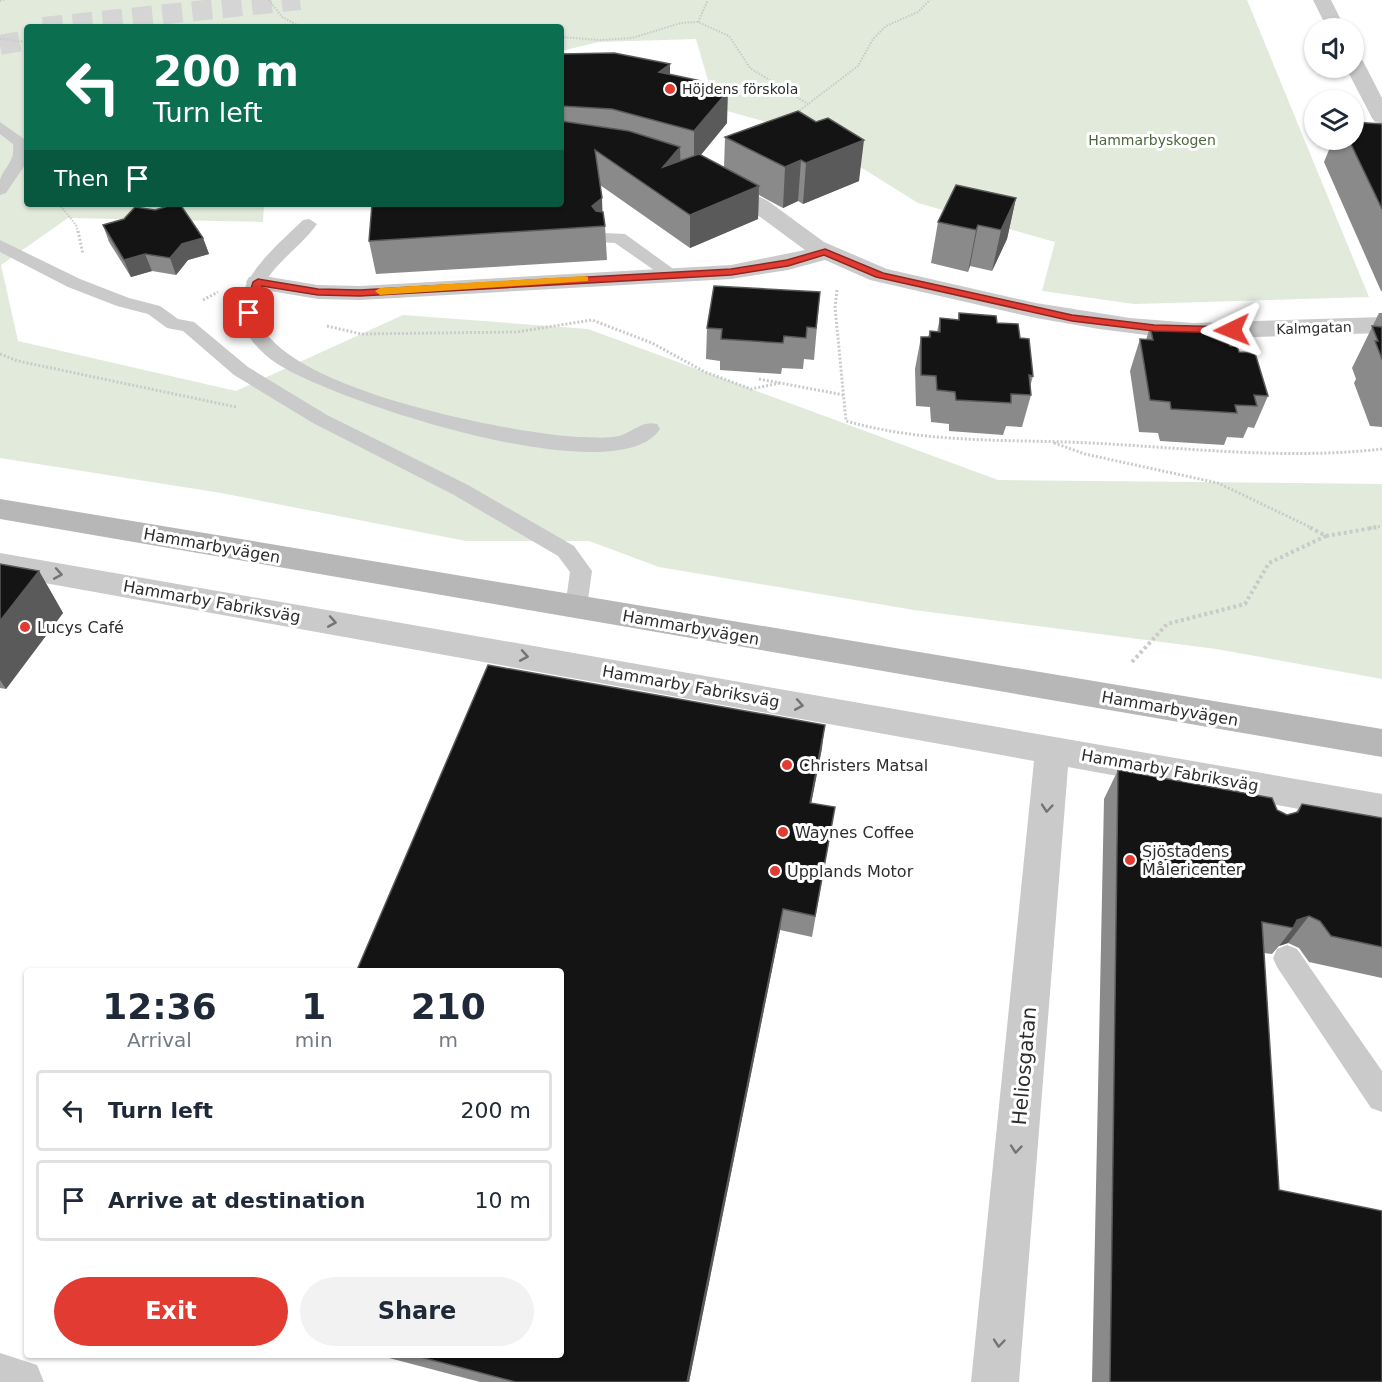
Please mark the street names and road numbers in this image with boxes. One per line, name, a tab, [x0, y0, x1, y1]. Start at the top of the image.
street label: Kalmgatan	[1276, 319, 1352, 337]
street label: Hammarbyvägen	[142, 524, 282, 567]
street label: Hammarby Fabriksväg	[122, 577, 302, 626]
street label: Hammarbyvägen	[621, 606, 761, 649]
street label: Hammarby Fabriksväg	[601, 662, 781, 711]
street label: Hammarbyvägen	[1100, 687, 1240, 730]
street label: Hammarby Fabriksväg	[1080, 746, 1260, 795]
street label: Heliosgatan	[1007, 1006, 1041, 1126]

